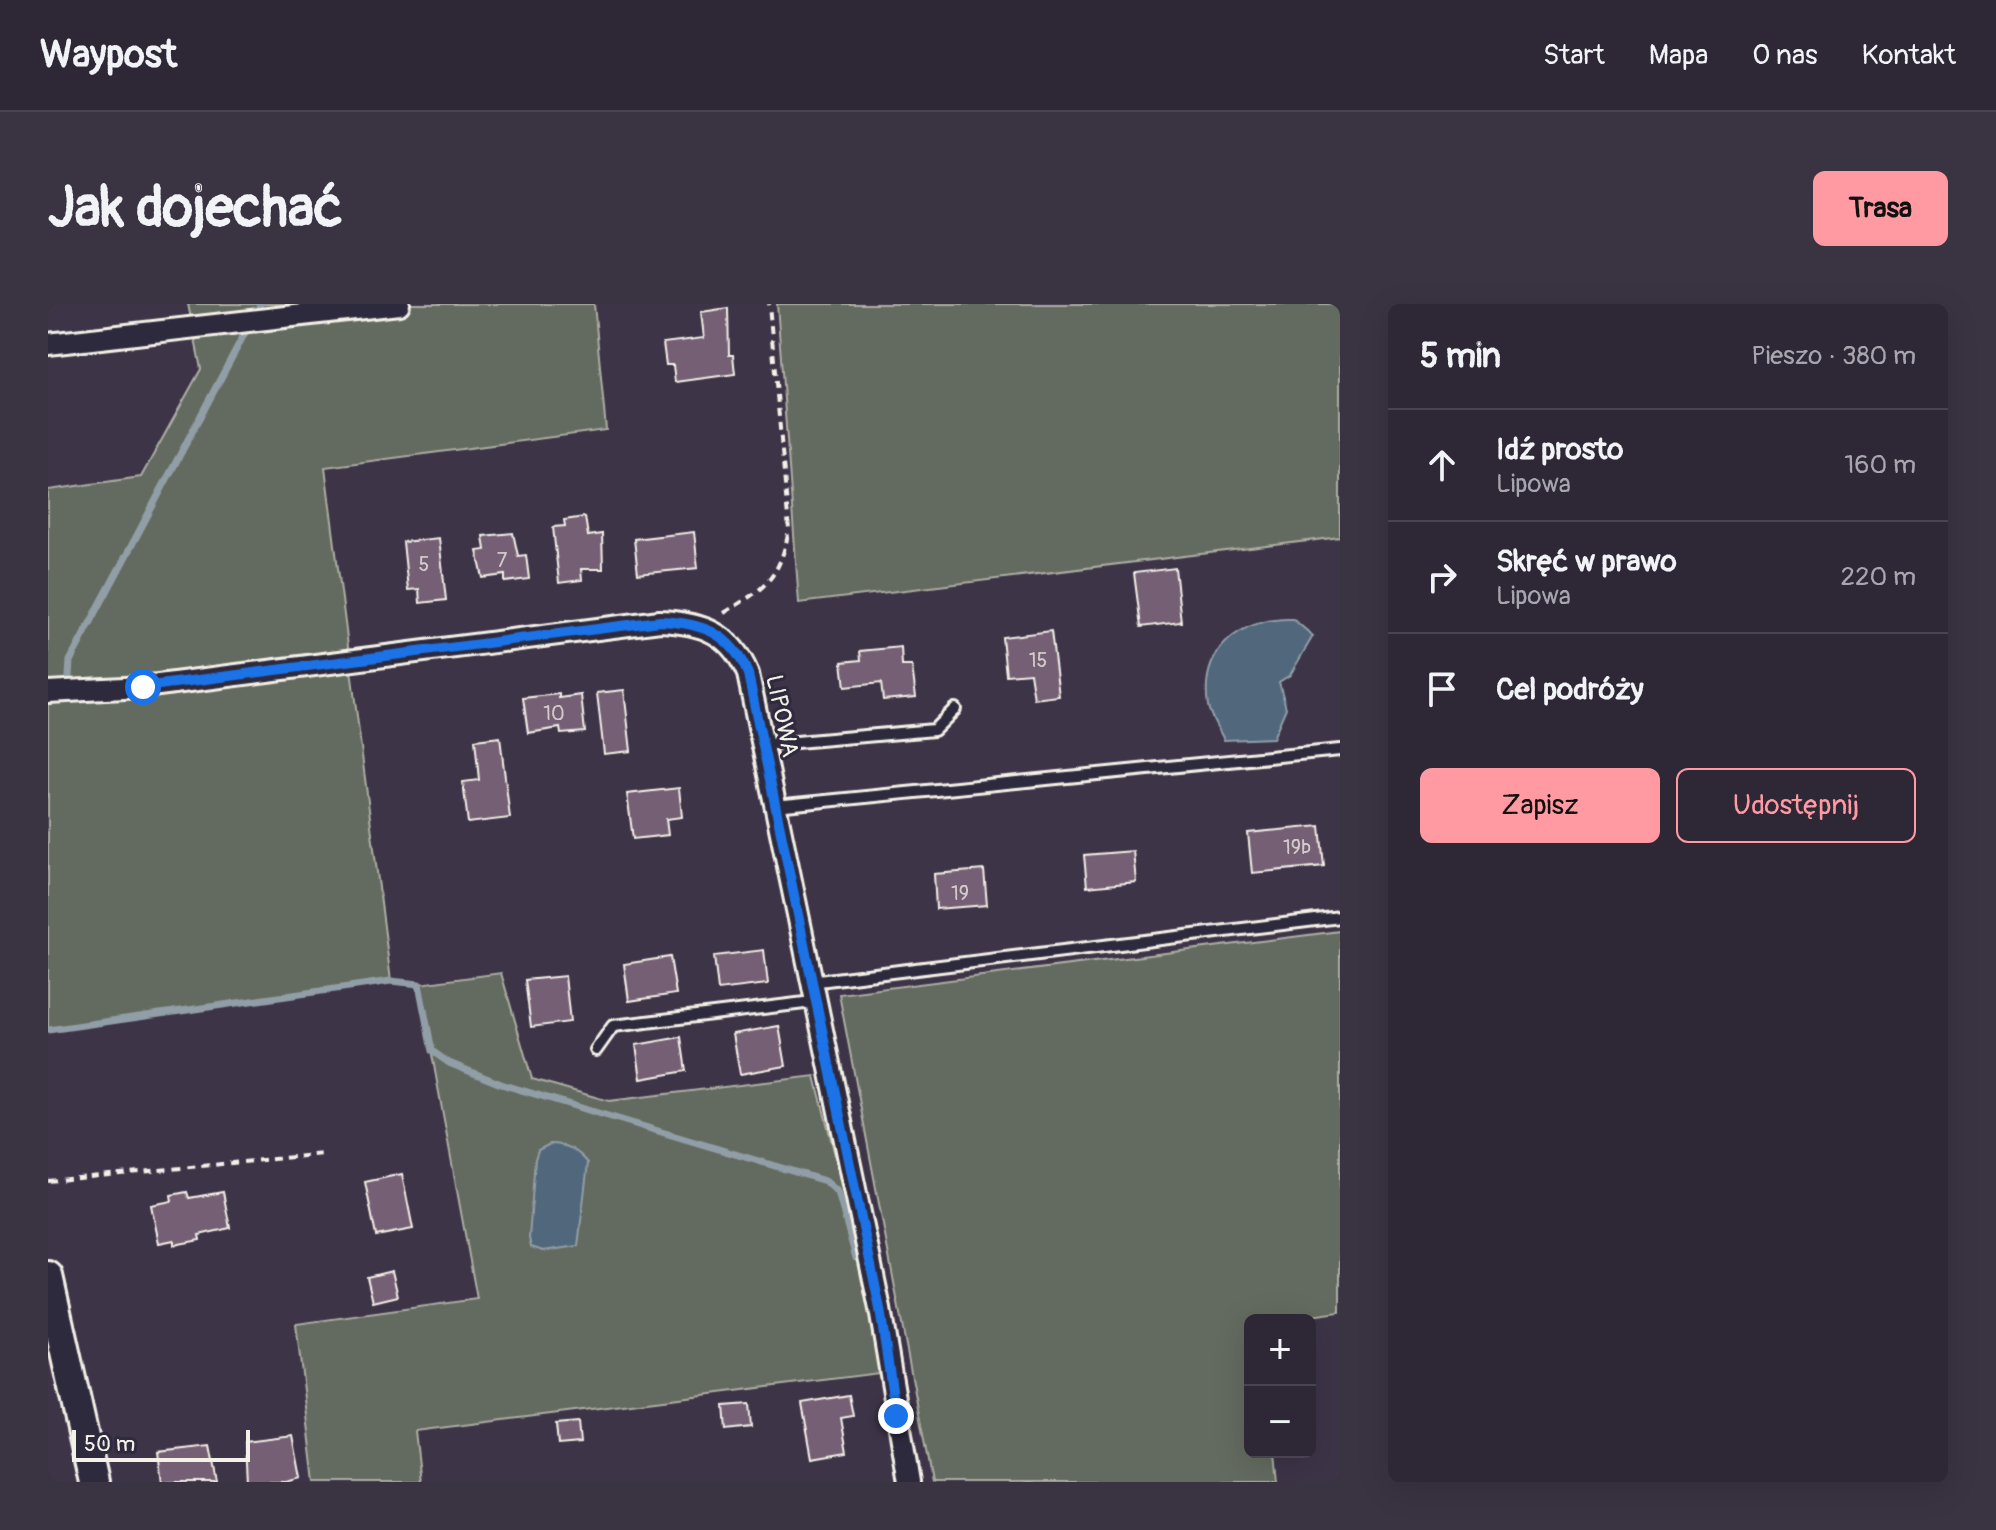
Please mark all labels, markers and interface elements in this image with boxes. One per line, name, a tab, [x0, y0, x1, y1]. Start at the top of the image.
text: Waypost	[40, 31, 177, 79]
text: Start	[1543, 38, 1605, 73]
text: Mapa	[1649, 38, 1708, 73]
text: O nas	[1752, 38, 1818, 73]
text: Kontakt	[1862, 38, 1956, 73]
button: Trasa	[1813, 171, 1948, 246]
text: Jak dojechać	[48, 174, 343, 243]
text: 5 min	[1420, 335, 1501, 378]
text: Pieszo · 380 m	[1751, 340, 1916, 372]
text: Idź prosto	[1496, 431, 1623, 468]
icon: ahead	[1420, 443, 1464, 487]
text: 160 m	[1844, 449, 1916, 481]
text: Lipowa	[1496, 468, 1571, 500]
text: Skręć w prawo	[1496, 543, 1677, 580]
house number: 7	[497, 548, 508, 573]
house number: 5	[419, 552, 429, 577]
icon: right	[1420, 555, 1464, 599]
text: 220 m	[1840, 561, 1916, 593]
text: Lipowa	[1496, 580, 1571, 612]
house number: 15	[1029, 648, 1047, 673]
icon: arrive	[1420, 667, 1464, 711]
route start	[125, 669, 161, 705]
text: Cel podróży	[1496, 671, 1644, 708]
street label: LIPOWA	[759, 672, 805, 760]
house number: 10	[543, 701, 565, 726]
button: Zapisz	[1420, 768, 1660, 843]
button: Udostępnij	[1676, 768, 1916, 843]
house number: 19b	[1283, 835, 1311, 860]
house number: 19	[951, 881, 969, 906]
map controls	[1244, 1314, 1316, 1458]
button: +	[1244, 1314, 1316, 1386]
button: −	[1244, 1386, 1316, 1458]
route end	[878, 1398, 914, 1434]
scale bar	[72, 1426, 250, 1462]
text: 50 m	[84, 1430, 135, 1458]

